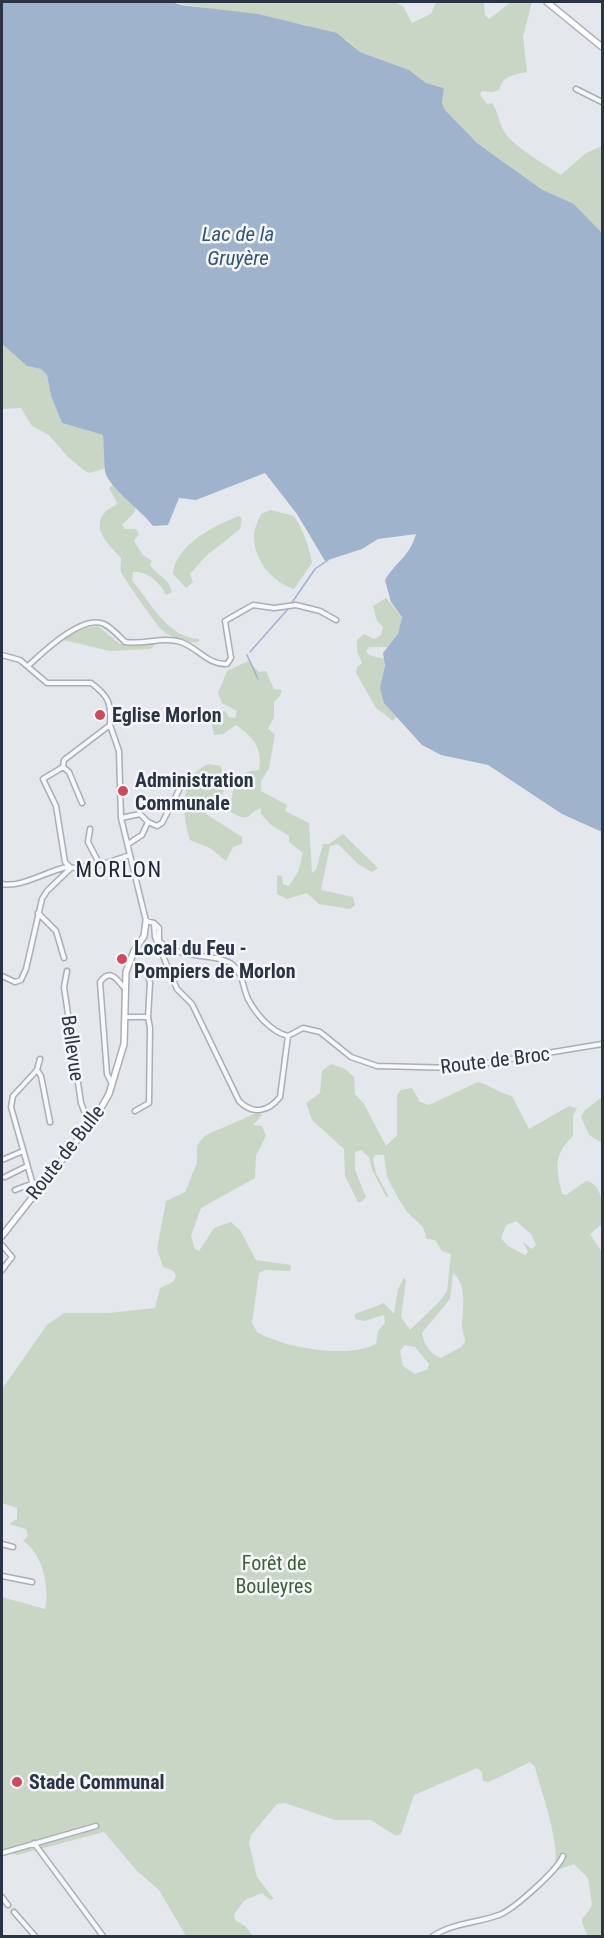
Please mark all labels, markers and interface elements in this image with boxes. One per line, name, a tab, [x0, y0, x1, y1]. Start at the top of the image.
water label: Lac de la Gruyère	[202, 222, 274, 270]
place label: Eglise Morlon	[112, 703, 222, 727]
marker: Eglise Morlon	[93, 708, 107, 722]
place label: Administration Communale	[135, 768, 254, 815]
marker: Administration Communale	[116, 784, 130, 798]
district label: MORLON	[75, 857, 163, 882]
place label: Local du Feu - Pompiers de Morlon	[134, 936, 296, 983]
marker: Local du Feu - Pompiers de Morlon	[115, 952, 129, 966]
street label: Bellevue	[57, 1013, 89, 1083]
street label: Route de Broc	[439, 1041, 551, 1079]
street label: Route de Bulle	[21, 1100, 109, 1204]
park label: Forêt de Bouleyres	[235, 1551, 313, 1598]
place label: Stade Communal	[29, 1770, 165, 1794]
marker: Stade Communal	[10, 1775, 24, 1789]

